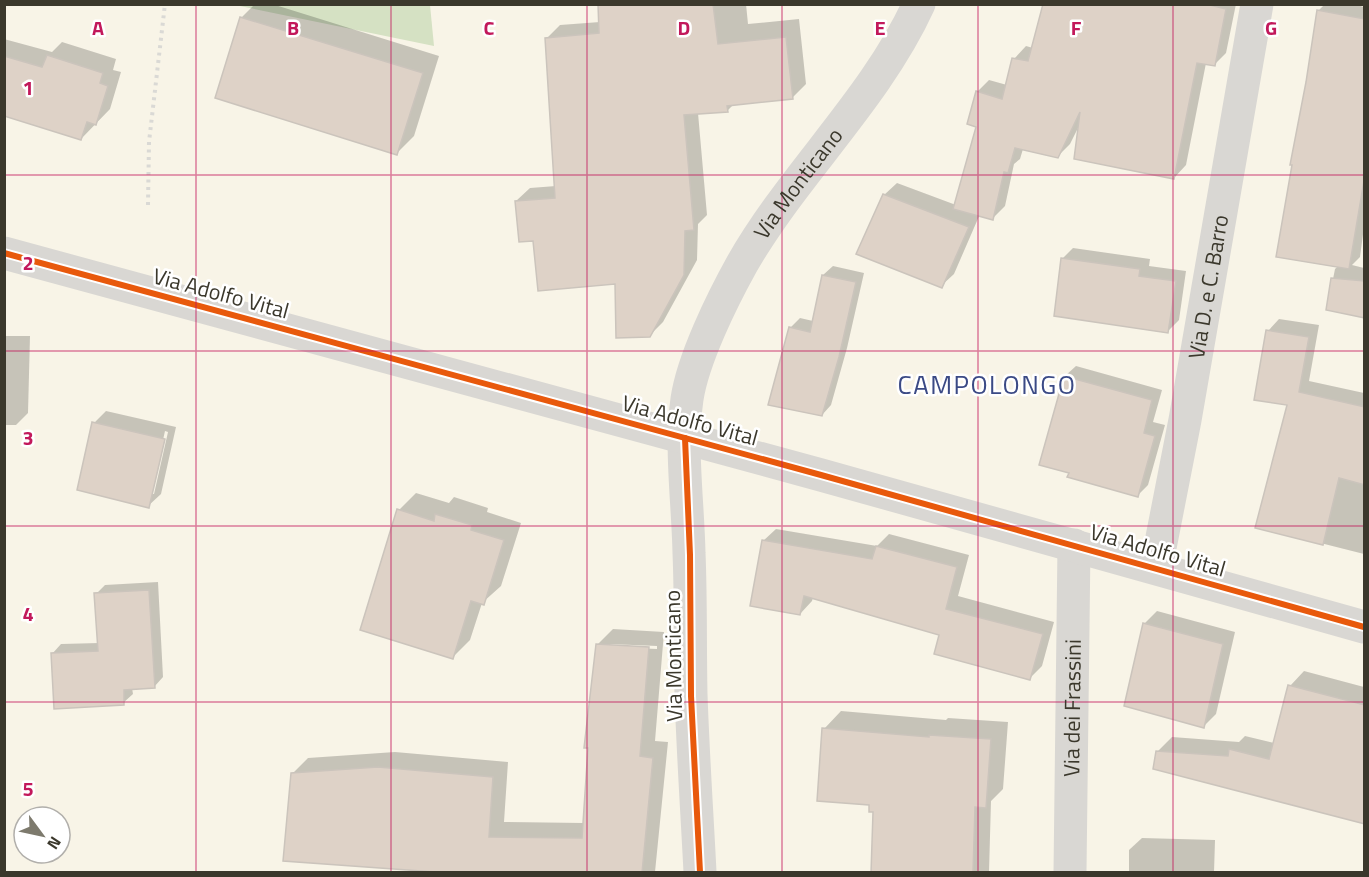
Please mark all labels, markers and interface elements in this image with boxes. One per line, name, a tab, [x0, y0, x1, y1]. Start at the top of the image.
text: A	[92, 12, 104, 43]
text: B	[287, 12, 299, 43]
text: C	[484, 12, 495, 43]
text: D	[678, 12, 690, 43]
text: E	[874, 12, 886, 43]
text: F	[1071, 12, 1082, 43]
text: G	[1265, 12, 1277, 43]
text: 1	[22, 72, 34, 103]
street label: Via Monticano	[745, 120, 851, 246]
street label: Via D. e C. Barro	[1179, 212, 1237, 362]
text: 2	[22, 247, 34, 278]
street label: Via Adolfo Vital	[149, 258, 293, 328]
district label: CAMPOLONGO	[898, 365, 1076, 404]
street label: Via Adolfo Vital	[618, 385, 762, 455]
text: 3	[22, 422, 34, 453]
street label: Via Adolfo Vital	[1086, 514, 1230, 586]
street label: Via Monticano	[655, 590, 691, 722]
text: 4	[22, 598, 34, 629]
street label: Via dei Frassini	[1054, 639, 1090, 777]
text: 5	[22, 773, 34, 804]
north arrow	[12, 805, 72, 865]
text: N	[41, 832, 68, 854]

